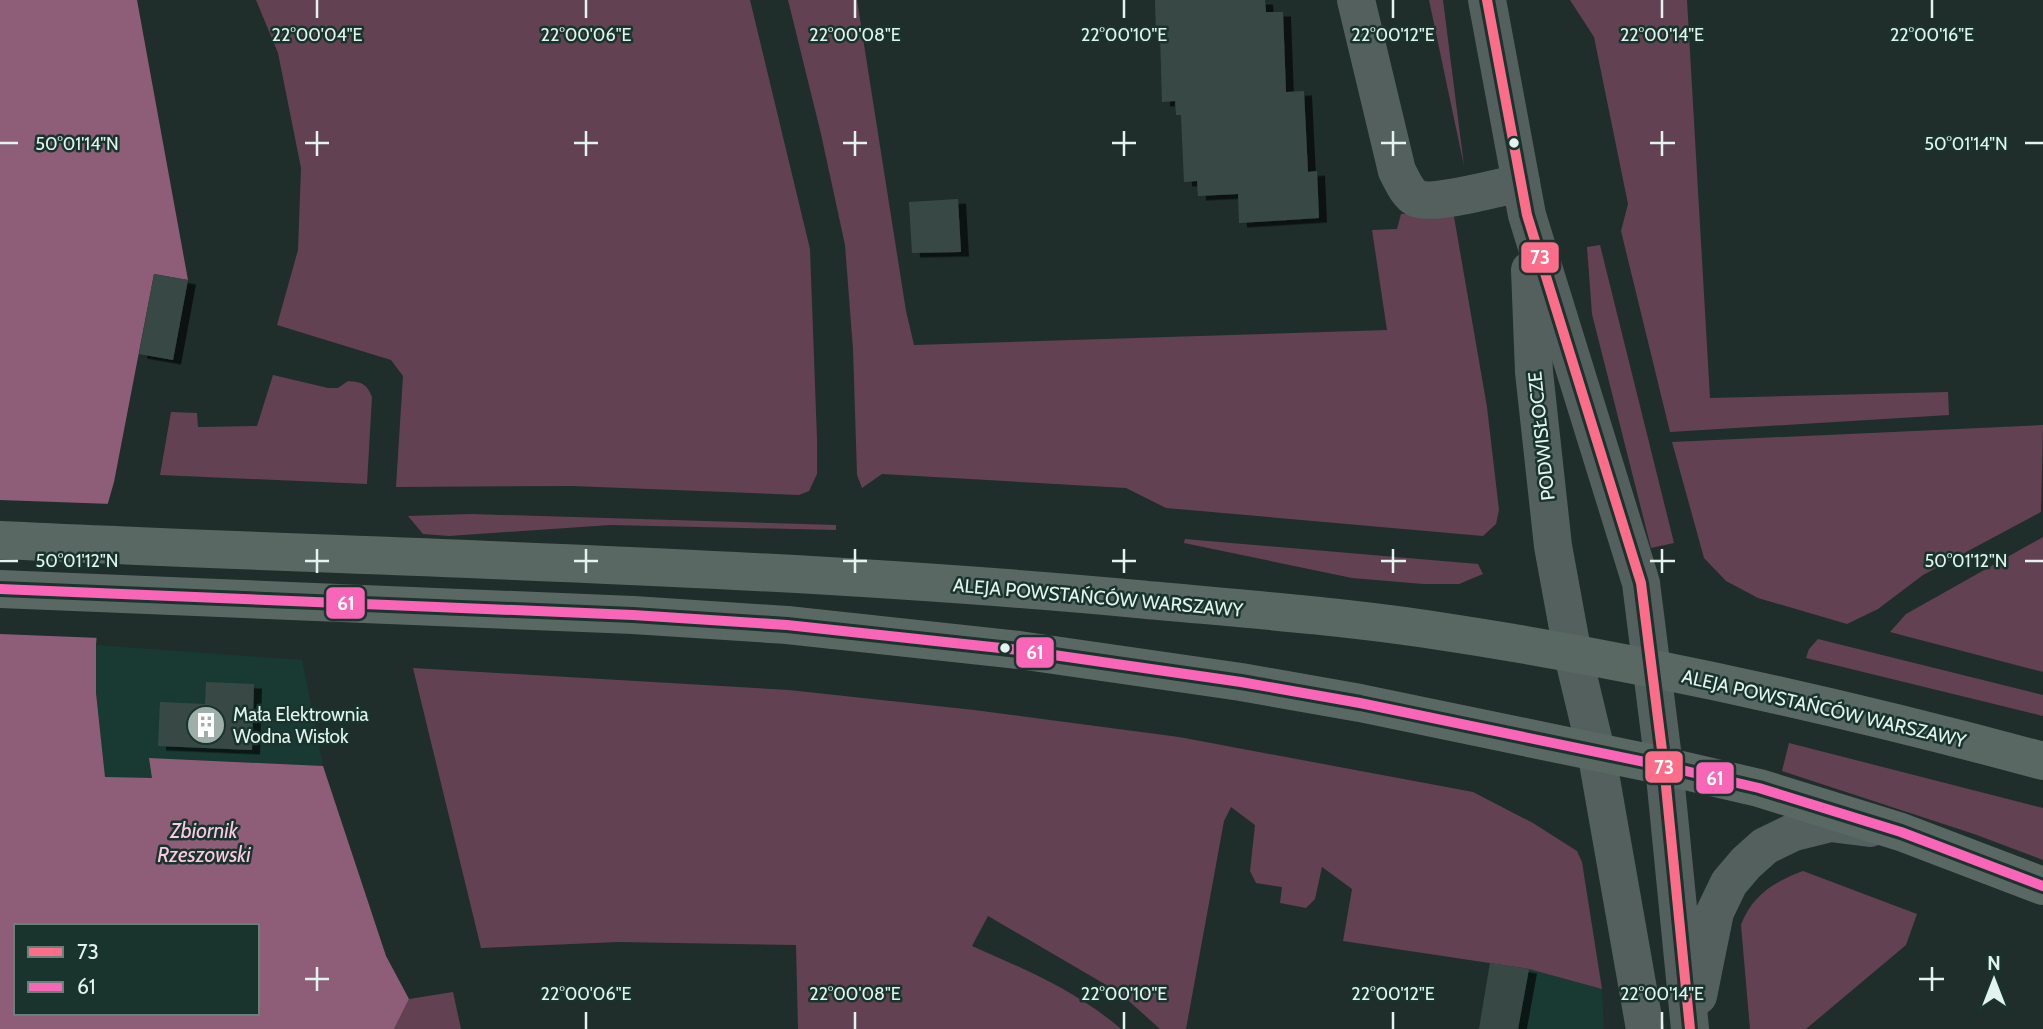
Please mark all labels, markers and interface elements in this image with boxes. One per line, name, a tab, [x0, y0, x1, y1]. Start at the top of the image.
text: 22°00'04"E	[272, 24, 362, 46]
text: 22°00'06"E	[541, 24, 631, 46]
text: 22°00'08"E	[809, 24, 901, 46]
text: 22°00'10"E	[1081, 24, 1167, 46]
text: 22°00'12"E	[1351, 24, 1435, 46]
text: 22°00'14"E	[1620, 24, 1704, 46]
text: 22°00'16"E	[1890, 24, 1974, 46]
text: 50°01'14"N	[35, 133, 119, 155]
text: 50°01'14"N	[1924, 133, 2008, 155]
unlabelled marker	[1507, 136, 1521, 150]
line badge: 73	[1520, 241, 1560, 274]
text: 73	[1530, 246, 1550, 269]
street label: PODWISŁOCZE	[1523, 370, 1560, 502]
text: 50°01'12"N	[36, 550, 118, 572]
text: 50°01'12"N	[1925, 550, 2007, 572]
street label: ALEJA POWSTAŃCÓW WARSZAWY	[952, 572, 1244, 622]
line badge: 61	[325, 586, 366, 620]
text: 61	[337, 592, 355, 615]
line badge: 61	[1015, 636, 1055, 669]
unlabelled marker	[998, 641, 1012, 655]
text: 61	[1026, 641, 1044, 664]
street label: ALEJA POWSTAŃCÓW WARSZAWY	[1680, 664, 1969, 752]
place label: Mała Elektrownia Wodna Wisłok	[233, 703, 369, 748]
building icon: Mała Elektrownia Wodna Wisłok	[185, 704, 227, 746]
line badge: 73	[1644, 750, 1684, 784]
text: 73	[1654, 756, 1674, 779]
line badge: 61	[1695, 761, 1735, 795]
text: 61	[1706, 767, 1724, 790]
water label: Zbiornik Rzeszowski	[157, 818, 251, 867]
legend	[14, 924, 259, 1015]
text: 73	[77, 939, 99, 964]
north arrow	[1959, 945, 2029, 1015]
text: N	[1987, 952, 2001, 975]
text: 61	[77, 974, 96, 999]
text: 22°00'06"E	[541, 983, 631, 1005]
text: 22°00'08"E	[809, 983, 901, 1005]
text: 22°00'10"E	[1081, 983, 1167, 1005]
text: 22°00'12"E	[1351, 983, 1435, 1005]
text: 22°00'14"E	[1620, 983, 1704, 1005]

